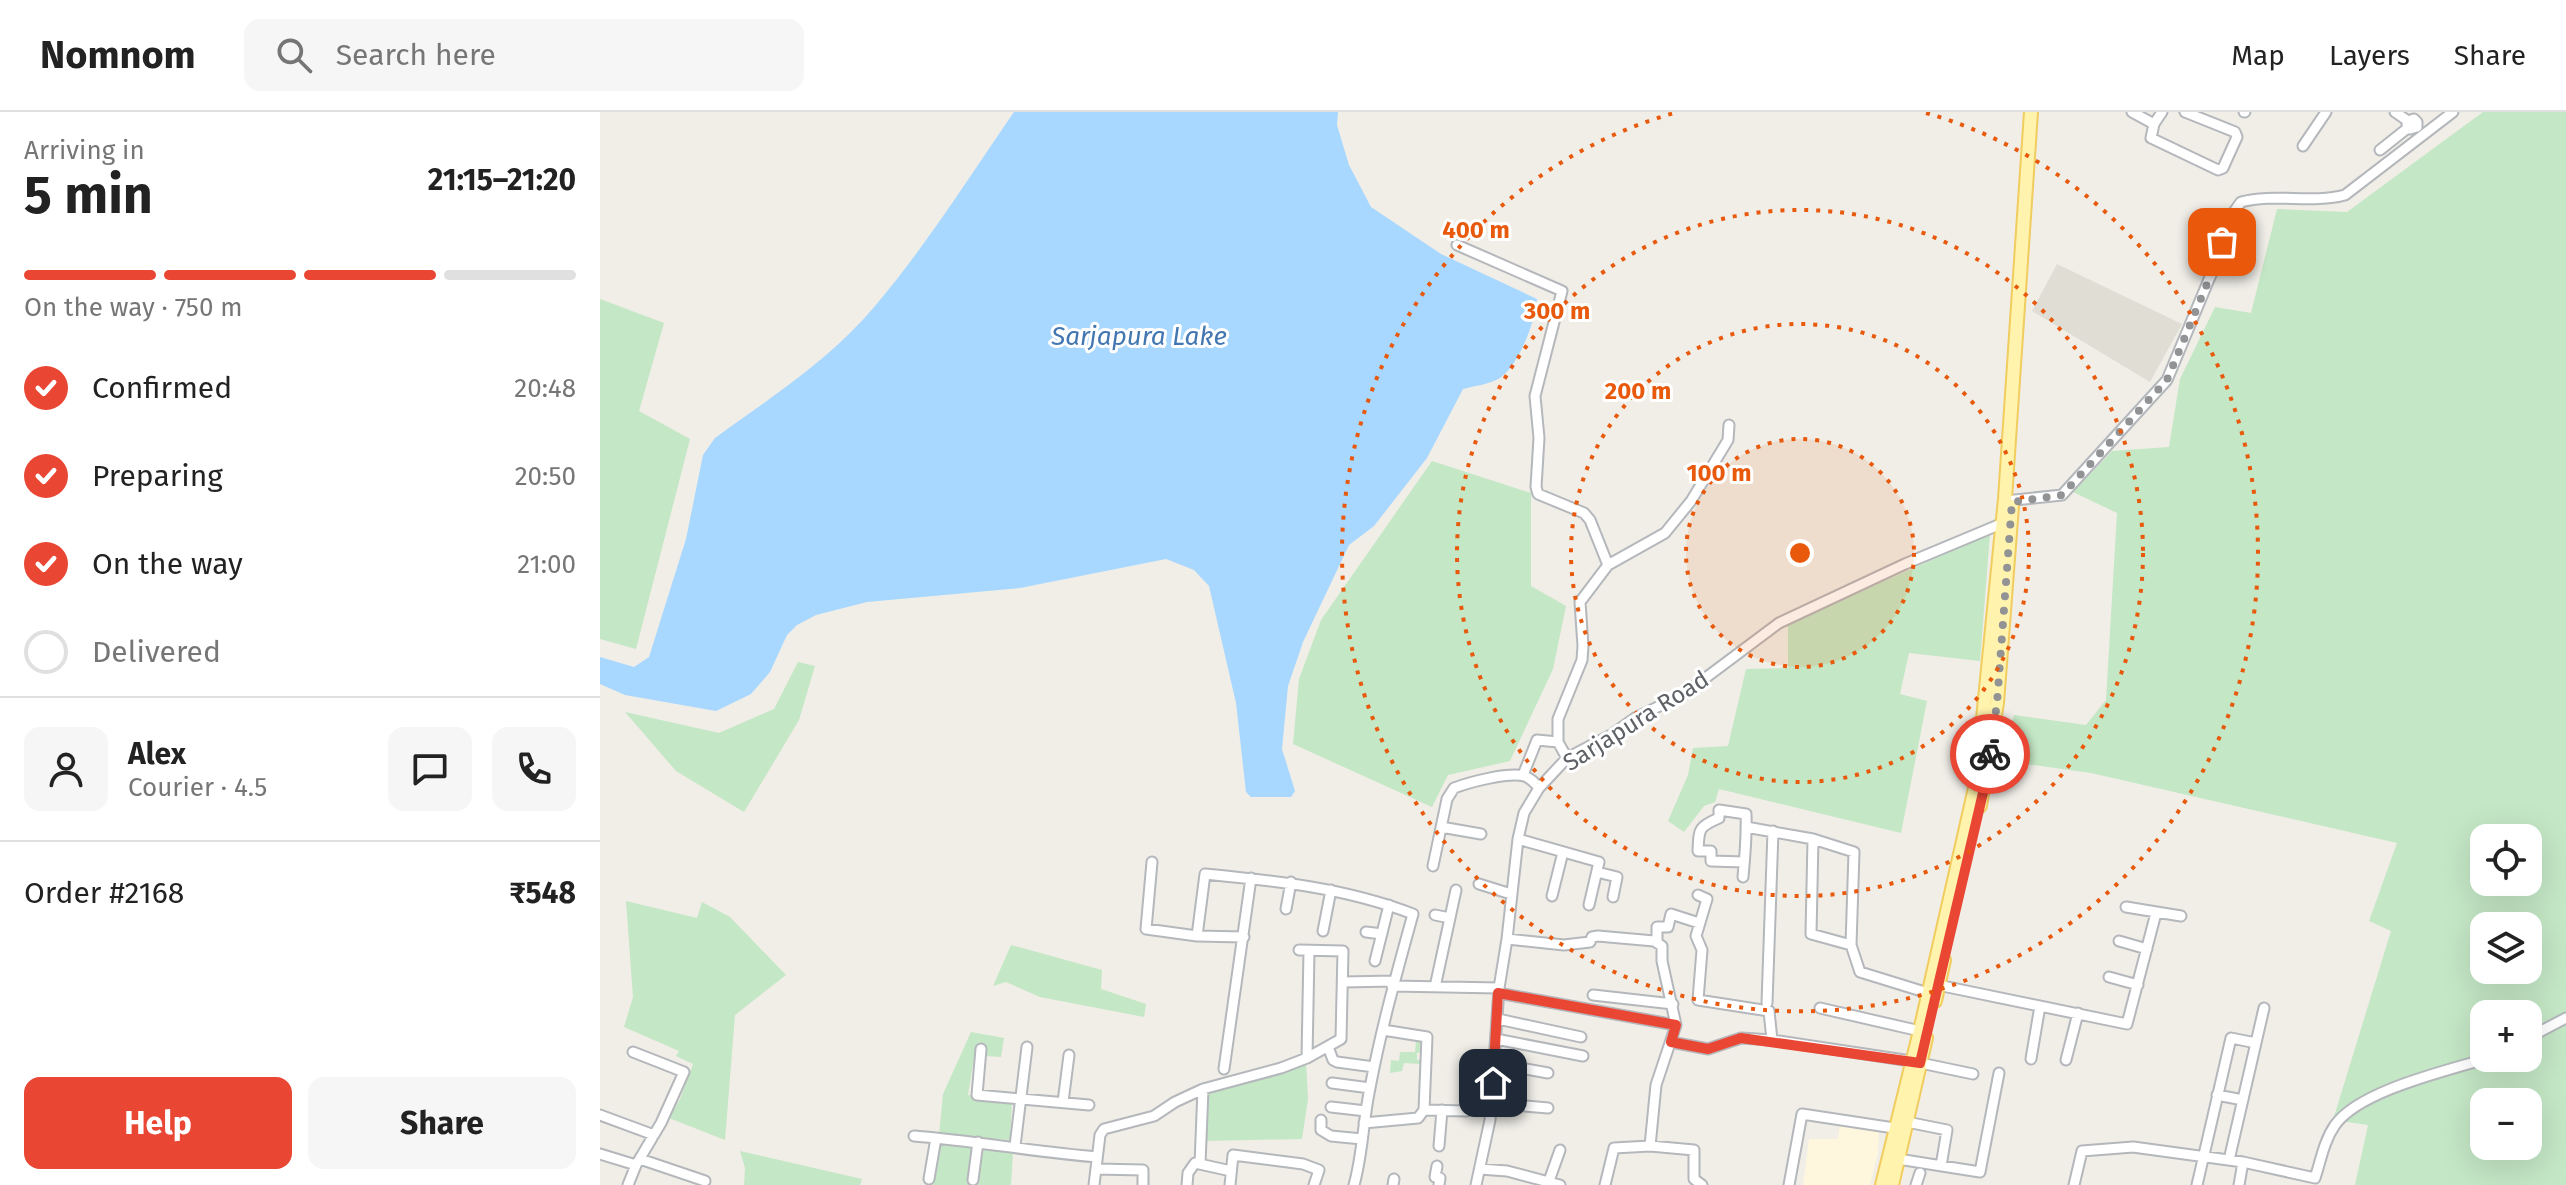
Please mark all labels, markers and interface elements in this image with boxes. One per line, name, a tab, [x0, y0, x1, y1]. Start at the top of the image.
search box	[244, 19, 804, 91]
text: Nomnom	[40, 32, 196, 78]
icon: search	[272, 33, 316, 77]
text: Search here	[336, 37, 496, 73]
text: Map	[2231, 39, 2285, 72]
text: Layers	[2329, 39, 2410, 72]
text: Share	[2454, 39, 2526, 72]
text: Arriving in	[24, 135, 145, 166]
text: 21:15–21:20	[428, 162, 576, 198]
text: 5 min	[24, 164, 153, 227]
pin	[2188, 208, 2256, 276]
text: 400 m	[1442, 216, 1510, 244]
icon: bag	[2200, 220, 2244, 264]
text: On the way · 750 m	[24, 292, 243, 323]
text: 300 m	[1523, 297, 1590, 325]
water label: Sarjapura Lake	[1050, 321, 1227, 352]
icon: check	[24, 366, 68, 410]
text: Confirmed	[92, 370, 232, 406]
text: 20:48	[514, 373, 576, 404]
text: 200 m	[1605, 377, 1671, 405]
icon: check	[24, 454, 68, 498]
text: Preparing	[92, 458, 223, 494]
text: 100 m	[1686, 459, 1752, 487]
text: 20:50	[515, 461, 576, 492]
centre of rings	[1786, 539, 1814, 567]
icon: check	[24, 542, 68, 586]
text: On the way	[92, 546, 243, 582]
text: 21:00	[517, 549, 576, 580]
text: Delivered	[92, 634, 221, 670]
street label: Sarjapura Road	[1558, 665, 1714, 777]
courier	[1950, 714, 2030, 794]
button: person	[24, 727, 108, 811]
button: chat	[388, 727, 472, 811]
button: phone	[492, 727, 576, 811]
icon: bike	[1968, 732, 2012, 776]
text: Alex	[128, 736, 186, 772]
text: Courier · 4.5	[128, 772, 267, 803]
map controls	[2470, 824, 2542, 1160]
button: locate	[2470, 824, 2542, 896]
text: Order #2168	[24, 875, 184, 911]
text: ₹548	[509, 875, 576, 911]
button: layers	[2470, 912, 2542, 984]
button: +	[2470, 1000, 2542, 1072]
pin	[1459, 1049, 1527, 1117]
icon: home	[1471, 1061, 1515, 1105]
button: Help	[24, 1077, 292, 1169]
button: Share	[308, 1077, 576, 1169]
button: −	[2470, 1088, 2542, 1160]

